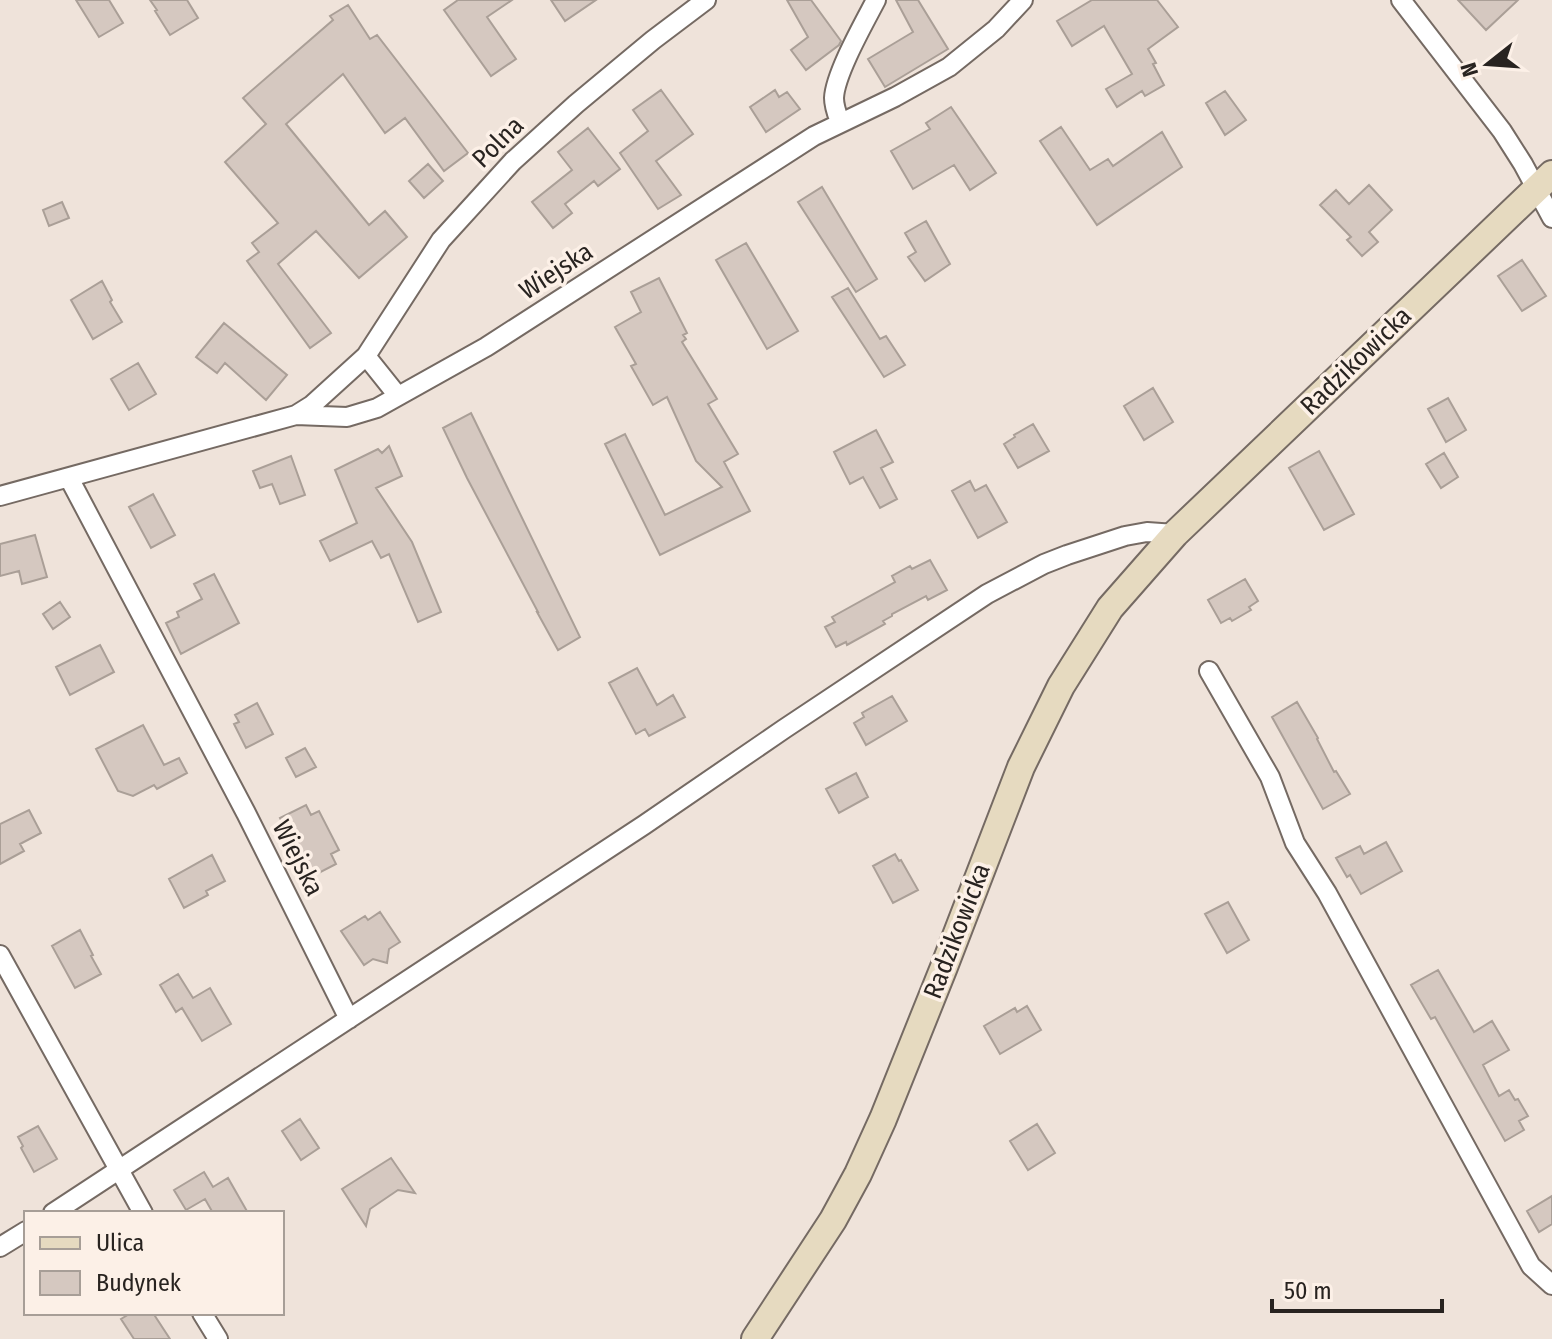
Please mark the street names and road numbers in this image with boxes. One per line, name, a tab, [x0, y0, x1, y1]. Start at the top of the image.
street label: Polna	[466, 110, 530, 174]
street label: Wiejska	[514, 236, 598, 306]
street label: Radzikowicka	[1294, 300, 1418, 422]
street label: Wiejska	[266, 815, 330, 901]
street label: Radzikowicka	[917, 859, 997, 1003]

